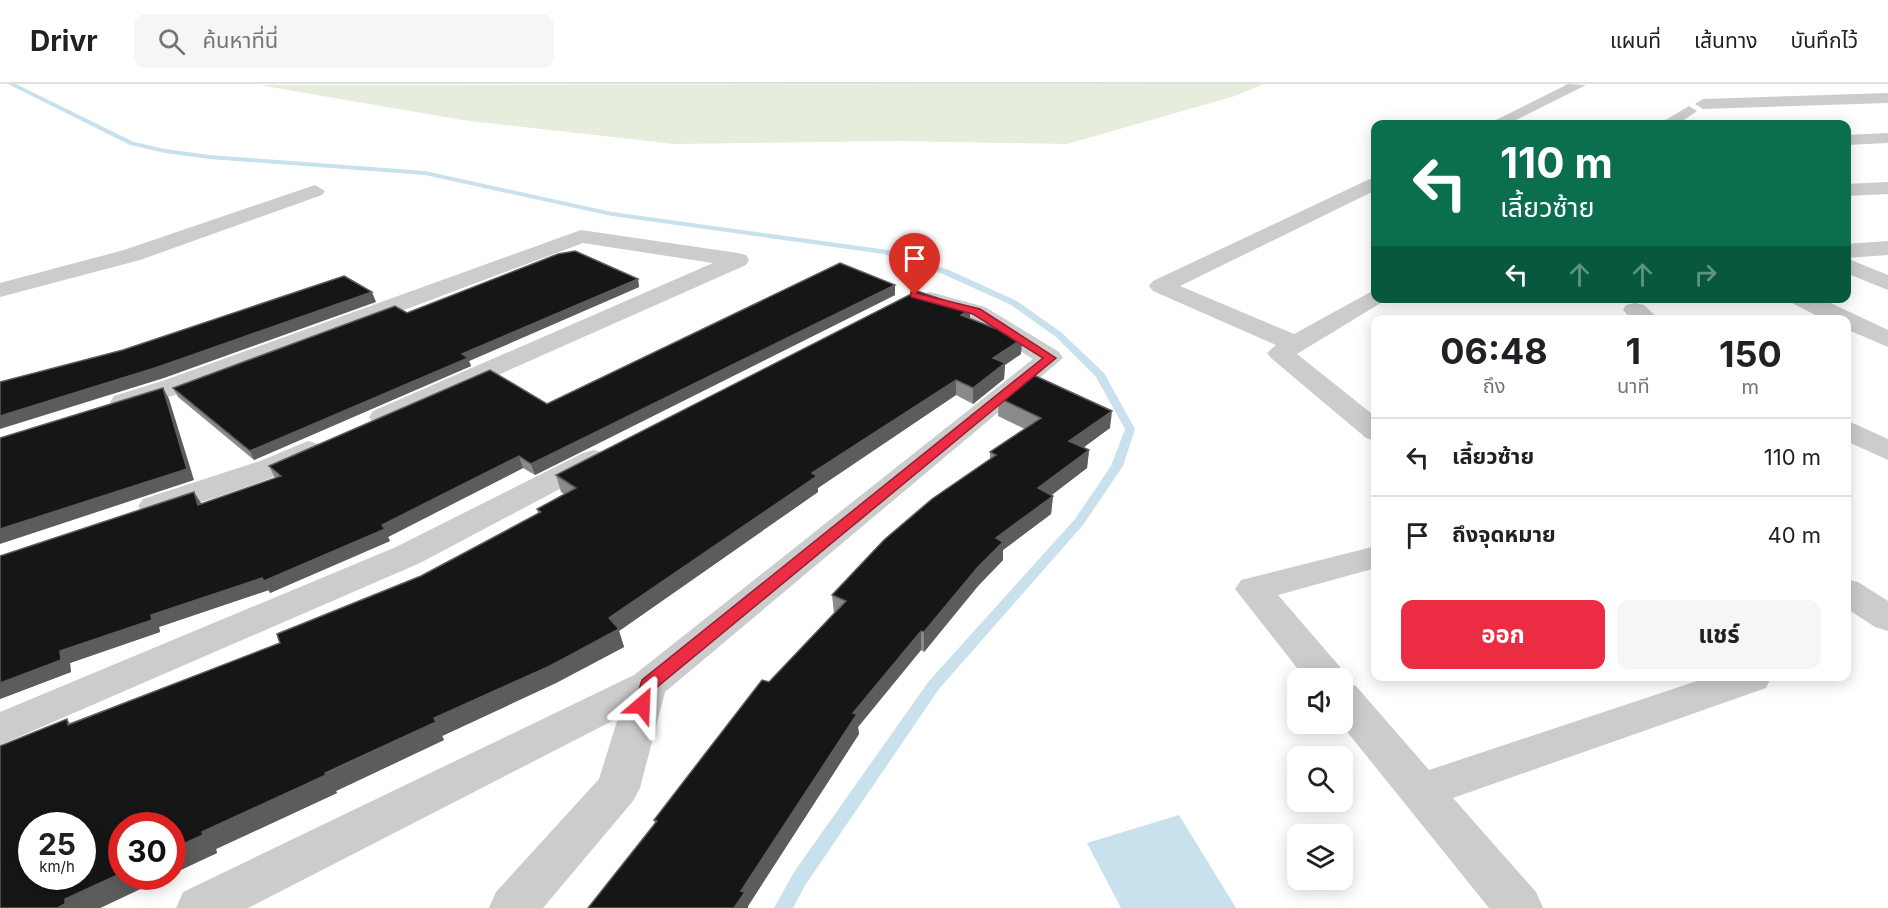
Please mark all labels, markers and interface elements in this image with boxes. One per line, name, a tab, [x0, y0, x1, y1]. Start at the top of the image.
search box	[134, 14, 554, 68]
text: Drivr	[30, 24, 98, 58]
icon: search	[155, 25, 188, 58]
text: ค้นหาที่นี่	[203, 27, 278, 53]
text: แผนที่	[1610, 28, 1661, 53]
text: เส้นทาง	[1694, 28, 1758, 53]
text: บันทึกไว้	[1791, 28, 1858, 53]
text: 110 m	[1500, 137, 1613, 188]
icon: left	[1401, 144, 1479, 222]
text: เลี้ยวซ้าย	[1500, 191, 1594, 224]
pin	[889, 233, 940, 295]
icon: arrive	[898, 242, 931, 275]
icon: left	[1500, 258, 1533, 291]
icon: ahead	[1563, 258, 1596, 291]
icon: ahead	[1626, 258, 1659, 291]
icon: right	[1689, 258, 1722, 291]
text: 06:48	[1440, 329, 1548, 373]
text: 1	[1626, 329, 1641, 373]
text: 150	[1719, 332, 1782, 376]
text: ถึง	[1483, 374, 1505, 398]
text: นาที	[1617, 374, 1650, 398]
text: m	[1742, 375, 1759, 399]
icon: left	[1401, 441, 1434, 474]
text: เลี้ยวซ้าย	[1452, 443, 1534, 469]
text: 110 m	[1764, 444, 1821, 470]
icon: arrive	[1401, 519, 1434, 552]
text: ถึงจุดหมาย	[1452, 521, 1556, 547]
text: 40 m	[1767, 522, 1821, 548]
button: ออก	[1401, 600, 1605, 669]
button: แชร์	[1617, 600, 1821, 669]
map controls	[1287, 668, 1353, 890]
button: sound	[1287, 668, 1353, 734]
position arrow	[610, 673, 674, 737]
button: search	[1287, 746, 1353, 812]
speed limit sign: 30	[108, 812, 186, 890]
button: layers	[1287, 824, 1353, 890]
text: 25	[38, 826, 76, 862]
text: km/h	[39, 857, 75, 876]

